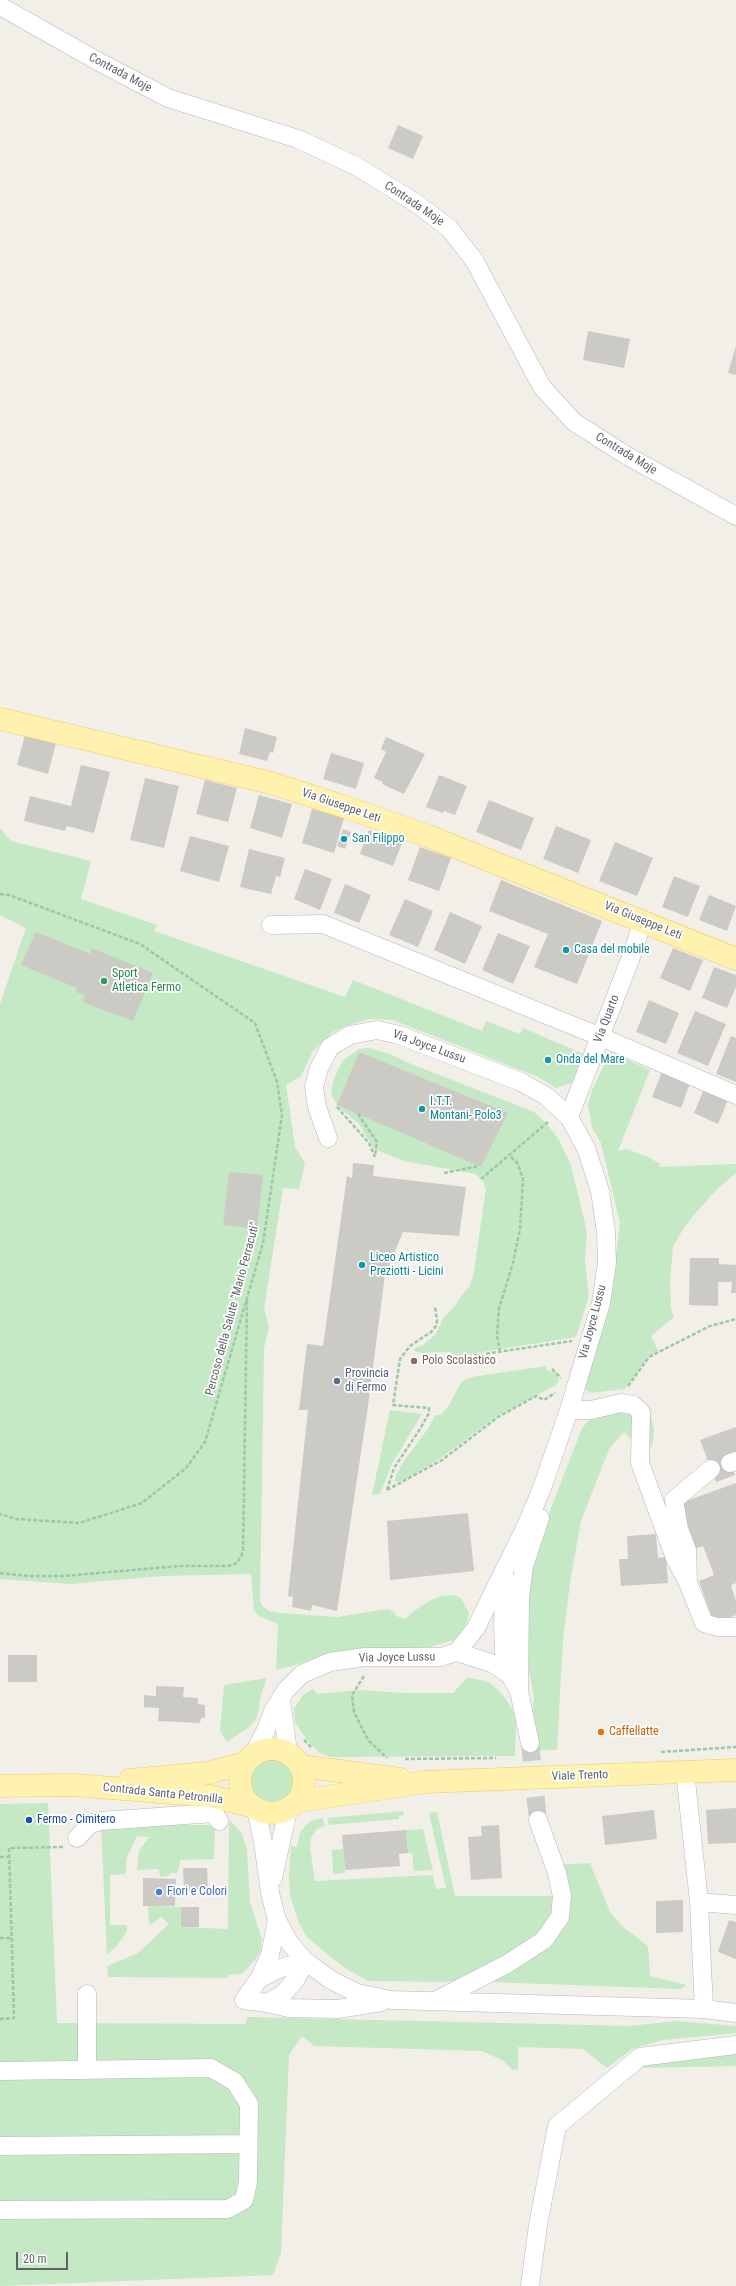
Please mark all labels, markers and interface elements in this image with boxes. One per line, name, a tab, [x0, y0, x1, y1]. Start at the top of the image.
street label: Contrada Moje	[86, 50, 154, 96]
street label: Contrada Moje	[381, 179, 447, 229]
street label: Contrada Moje	[593, 430, 659, 478]
street label: Via Giuseppe Leti	[300, 786, 382, 826]
place label: San Filippo	[352, 832, 404, 846]
marker: San Filippo	[339, 834, 349, 844]
street label: Via Giuseppe Leti	[602, 899, 684, 943]
place label: Casa del mobile	[574, 943, 650, 957]
marker: Casa del mobile	[561, 945, 571, 955]
place label: Sport Atletica Fermo	[112, 967, 181, 995]
marker: Sport Atletica Fermo	[99, 976, 109, 986]
street label: Via Quarto	[591, 993, 623, 1045]
street label: Via Joyce Lussu	[391, 1027, 467, 1067]
place label: Onda del Mare	[556, 1053, 625, 1067]
marker: Onda del Mare	[543, 1055, 553, 1065]
place label: I.T.T. Montani- Polo3	[430, 1095, 502, 1123]
marker: I.T.T. Montani- Polo3	[417, 1104, 427, 1114]
street label: Percoso della Salute "Mario Ferracuti"	[203, 1221, 263, 1397]
place label: Liceo Artistico Preziotti - Licini	[370, 1251, 444, 1279]
marker: Liceo Artistico Preziotti - Licini	[357, 1260, 367, 1270]
street label: Via Joyce Lussu	[576, 1283, 610, 1361]
place label: Polo Scolastico	[422, 1354, 496, 1368]
marker: Polo Scolastico	[409, 1356, 419, 1366]
place label: Provincia di Fermo	[345, 1367, 389, 1395]
marker: Provincia di Fermo	[332, 1376, 342, 1386]
street label: Via Joyce Lussu	[359, 1650, 435, 1666]
place label: Caffellatte	[609, 1725, 659, 1739]
marker: Caffellatte	[596, 1727, 606, 1737]
street label: Viale Trento	[551, 1768, 609, 1784]
street label: Contrada Santa Petronilla	[102, 1781, 224, 1807]
place label: Fermo - Cimitero	[37, 1813, 116, 1827]
marker: Fermo - Cimitero	[24, 1815, 34, 1825]
place label: Fiori e Colori	[167, 1885, 227, 1899]
marker: Fiori e Colori	[154, 1887, 164, 1897]
scale bar	[18, 2244, 70, 2270]
text: 20 m	[23, 2252, 47, 2266]

